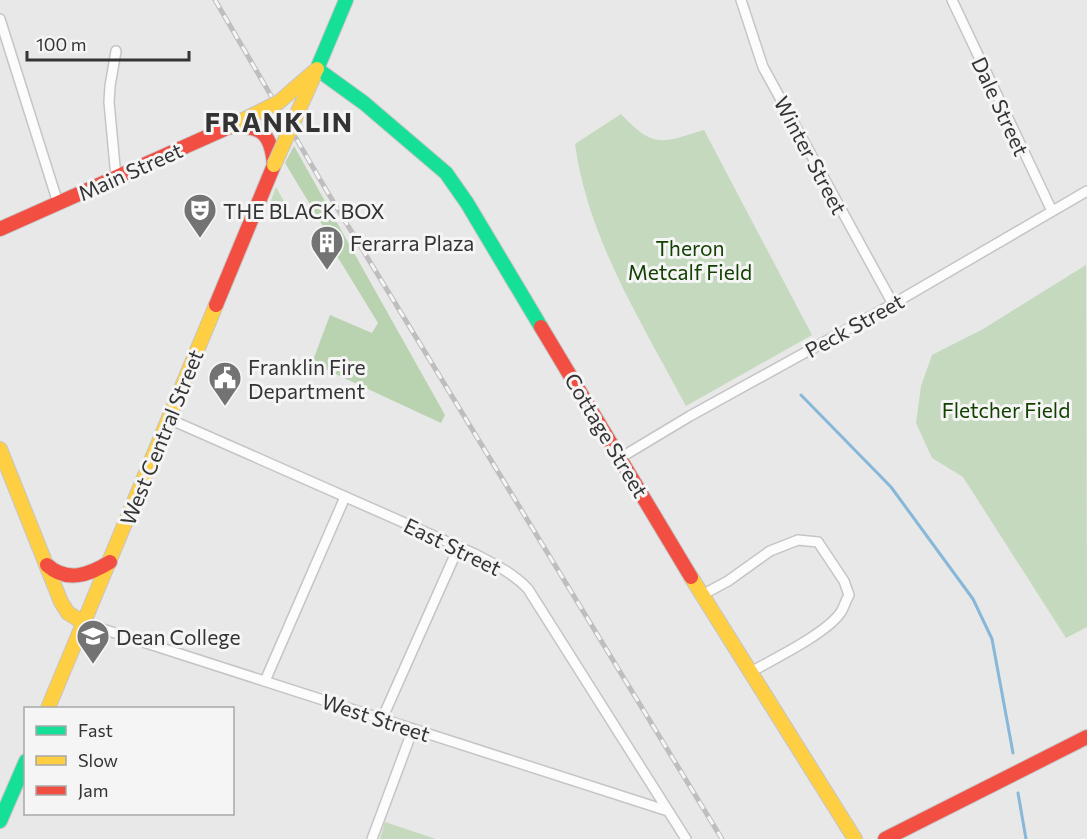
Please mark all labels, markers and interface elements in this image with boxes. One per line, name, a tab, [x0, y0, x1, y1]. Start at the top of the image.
scale bar	[27, 24, 189, 62]
text: 100 m	[36, 33, 86, 55]
street label: Dale Street	[967, 53, 1035, 159]
street label: Winter Street	[769, 92, 853, 218]
district label: FRANKLIN	[204, 105, 354, 138]
street label: Main Street	[74, 137, 186, 205]
theatre icon: THE BLACK BOX	[182, 192, 218, 239]
place label: THE BLACK BOX	[223, 198, 385, 223]
building icon: Ferarra Plaza	[309, 224, 345, 271]
place label: Ferarra Plaza	[350, 230, 474, 255]
park label: Theron Metcalf Field	[628, 235, 752, 284]
street label: Peck Street	[800, 288, 908, 362]
street label: West Central Street	[114, 346, 208, 528]
place label: Franklin Fire Department	[248, 354, 366, 403]
public building icon: Franklin Fire Department	[207, 360, 243, 407]
street label: Cottage Street	[560, 368, 654, 502]
park label: Fletcher Field	[942, 397, 1070, 422]
street label: East Street	[400, 512, 506, 580]
school or university icon: Dean College	[75, 618, 111, 665]
place label: Dean College	[116, 624, 241, 649]
street label: West Street	[319, 688, 433, 746]
legend	[24, 707, 234, 815]
text: Fast	[78, 719, 113, 741]
text: Slow	[78, 749, 118, 771]
text: Jam	[78, 779, 108, 801]

